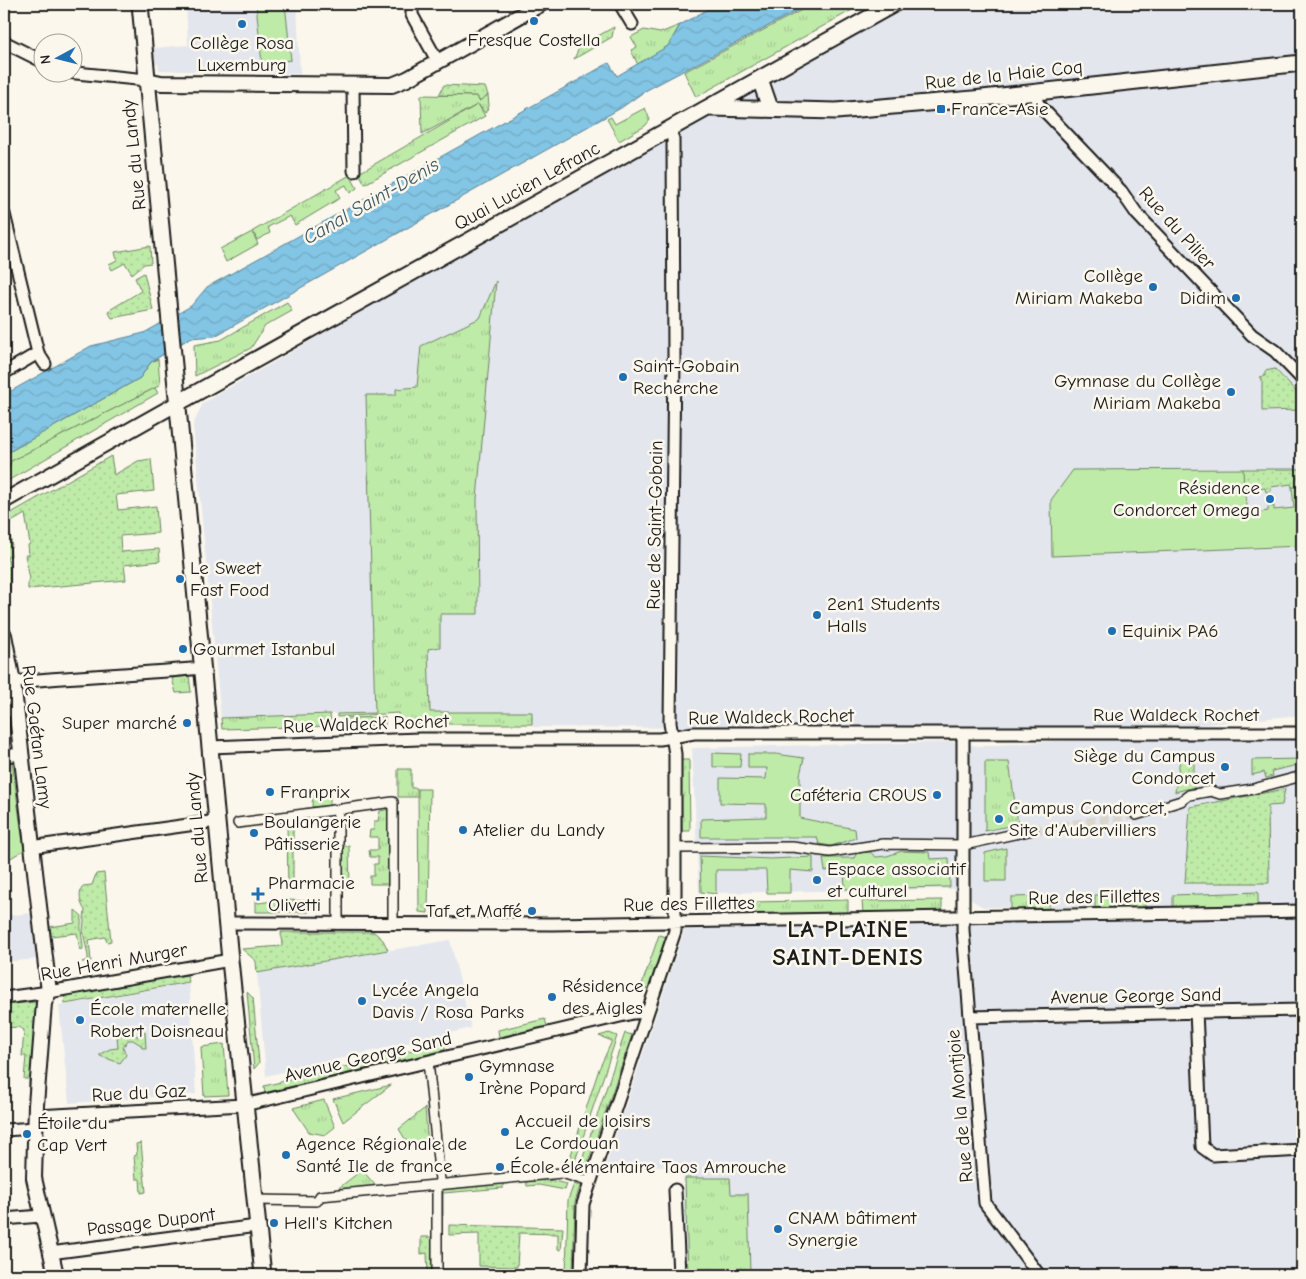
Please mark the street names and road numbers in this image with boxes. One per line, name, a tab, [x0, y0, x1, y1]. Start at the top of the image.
street label: Rue de la Haie Coq	[924, 56, 1084, 94]
street label: Rue du Landy	[117, 98, 151, 211]
street label: Quai Lucien Lefranc	[450, 137, 604, 235]
street label: Rue du Pilier	[1134, 182, 1220, 274]
street label: Rue de Saint-Gobain	[643, 440, 667, 610]
street label: Rue Gaétan Lamy	[17, 664, 57, 811]
street label: Rue Waldeck Rochet	[1093, 704, 1259, 726]
street label: Rue Waldeck Rochet	[688, 705, 855, 729]
street label: Rue Waldeck Rochet	[283, 710, 450, 738]
street label: Rue du Landy	[181, 771, 213, 884]
street label: Rue des Fillettes	[1028, 885, 1160, 909]
street label: Rue des Fillettes	[623, 892, 755, 916]
street label: Rue Henri Murger	[39, 938, 190, 986]
street label: Avenue George Sand	[1050, 984, 1222, 1008]
street label: Avenue George Sand	[282, 1027, 454, 1087]
street label: Rue de la Montjoie	[942, 1029, 978, 1183]
street label: Rue du Gaz	[91, 1080, 187, 1106]
street label: Passage Dupont	[86, 1203, 217, 1241]

